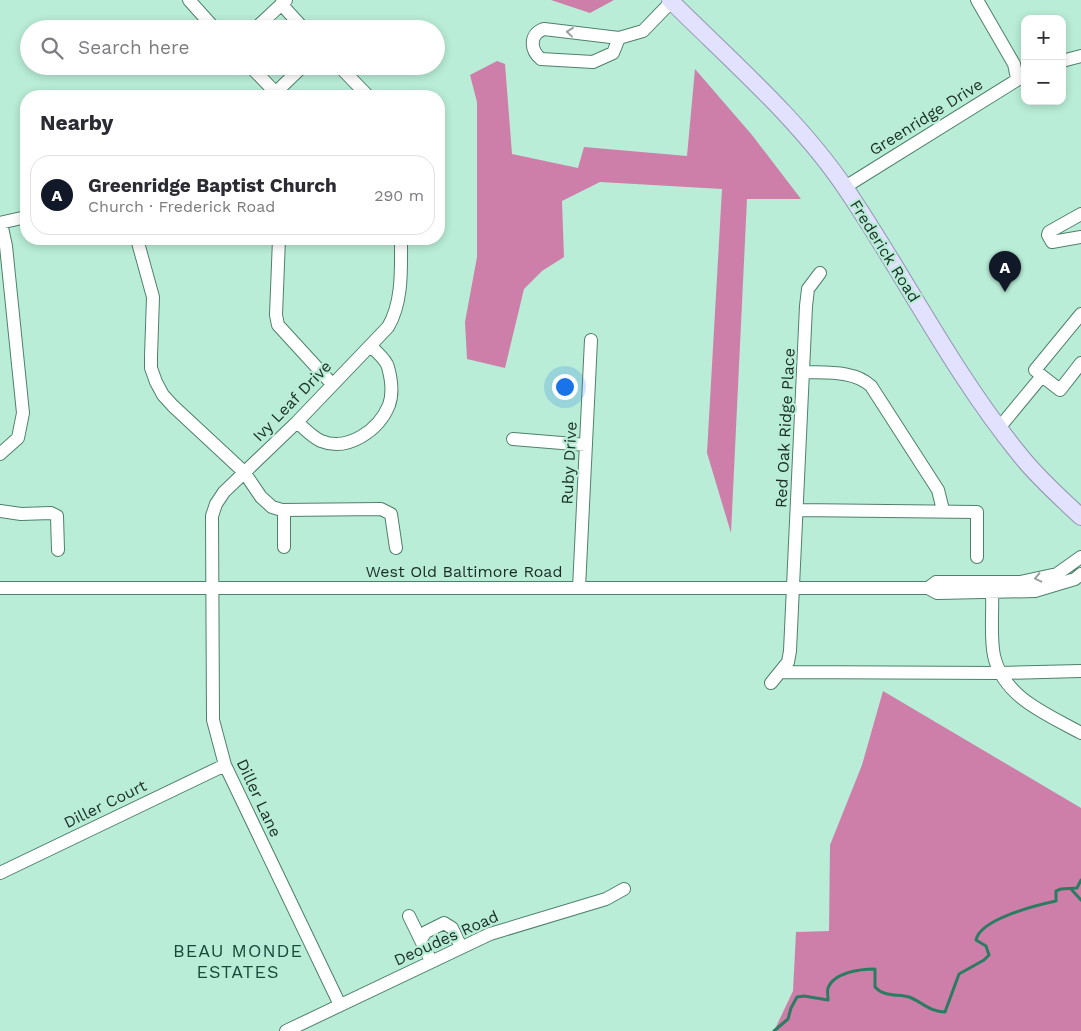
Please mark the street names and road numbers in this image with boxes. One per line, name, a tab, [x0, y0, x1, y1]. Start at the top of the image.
street label: Greenridge Drive	[866, 74, 986, 160]
street label: Frederick Road	[846, 196, 924, 306]
street label: Red Oak Ridge Place	[771, 347, 799, 509]
street label: Ivy Leaf Drive	[249, 357, 335, 445]
street label: Ruby Drive	[557, 421, 581, 505]
street label: West Old Baltimore Road	[366, 562, 562, 581]
street label: Diller Lane	[233, 756, 285, 840]
street label: Diller Court	[61, 776, 150, 832]
street label: Deoudes Road	[391, 906, 501, 970]

